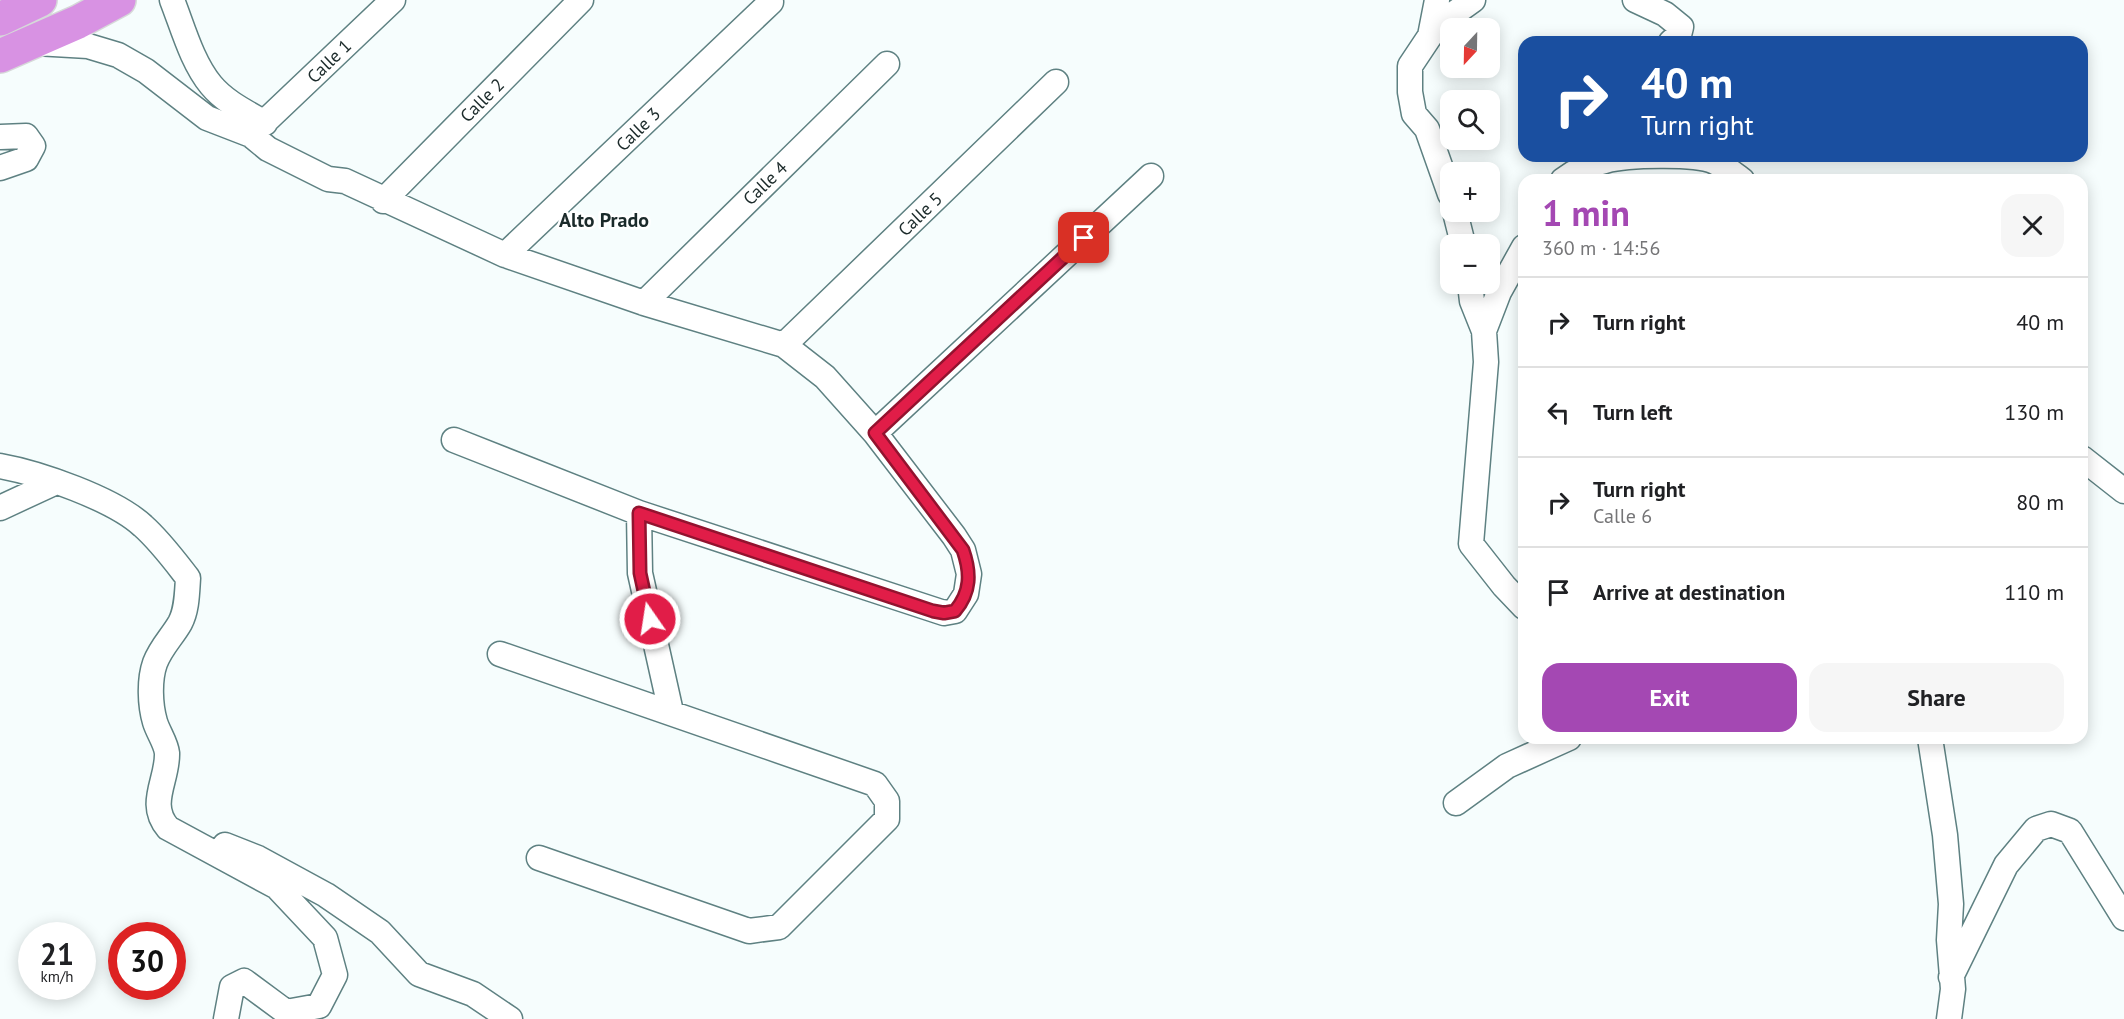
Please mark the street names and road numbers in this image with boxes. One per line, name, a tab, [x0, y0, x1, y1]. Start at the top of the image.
street label: Calle 1	[302, 34, 356, 88]
street label: Calle 2	[455, 73, 509, 127]
street label: Calle 3	[611, 102, 665, 156]
street label: Calle 4	[738, 156, 792, 210]
street label: Calle 5	[893, 187, 947, 241]

